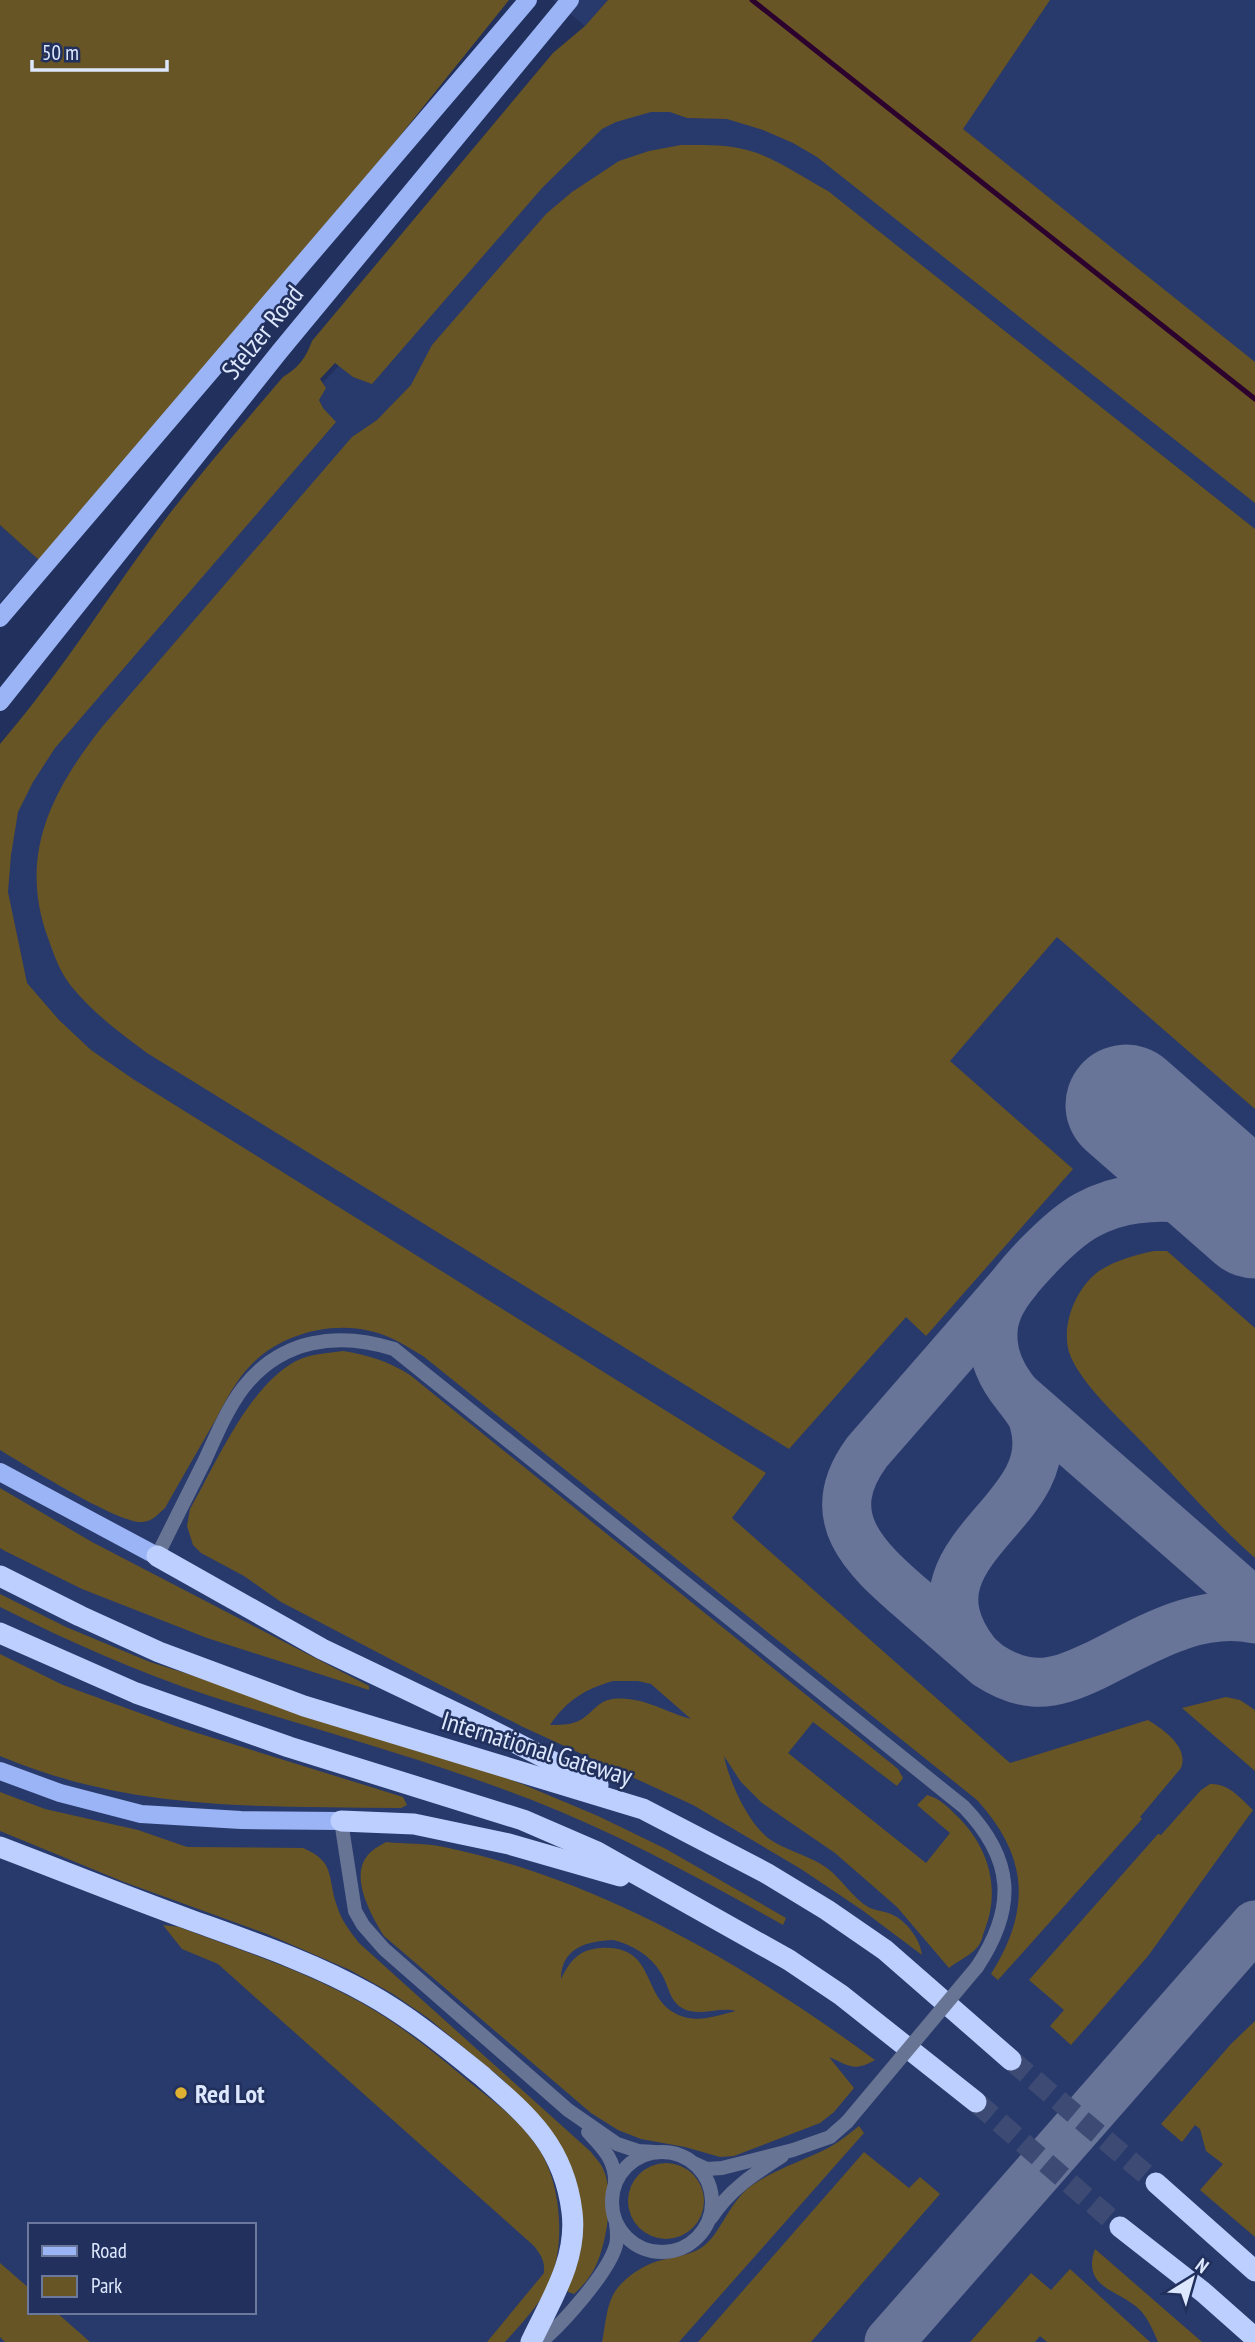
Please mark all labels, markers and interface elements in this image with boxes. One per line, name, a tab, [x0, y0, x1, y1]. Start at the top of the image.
scale bar	[32, 28, 166, 72]
text: 50 m	[42, 39, 79, 66]
street label: Stelzer Road	[214, 278, 310, 386]
street label: International Gateway	[438, 1703, 637, 1793]
place label: Red Lot	[195, 2077, 265, 2110]
marker: Red Lot	[173, 2085, 189, 2101]
legend	[28, 2223, 256, 2314]
text: Road	[91, 2237, 127, 2264]
north arrow	[1157, 2244, 1227, 2314]
text: N	[1191, 2253, 1214, 2278]
text: Park	[91, 2272, 122, 2299]

